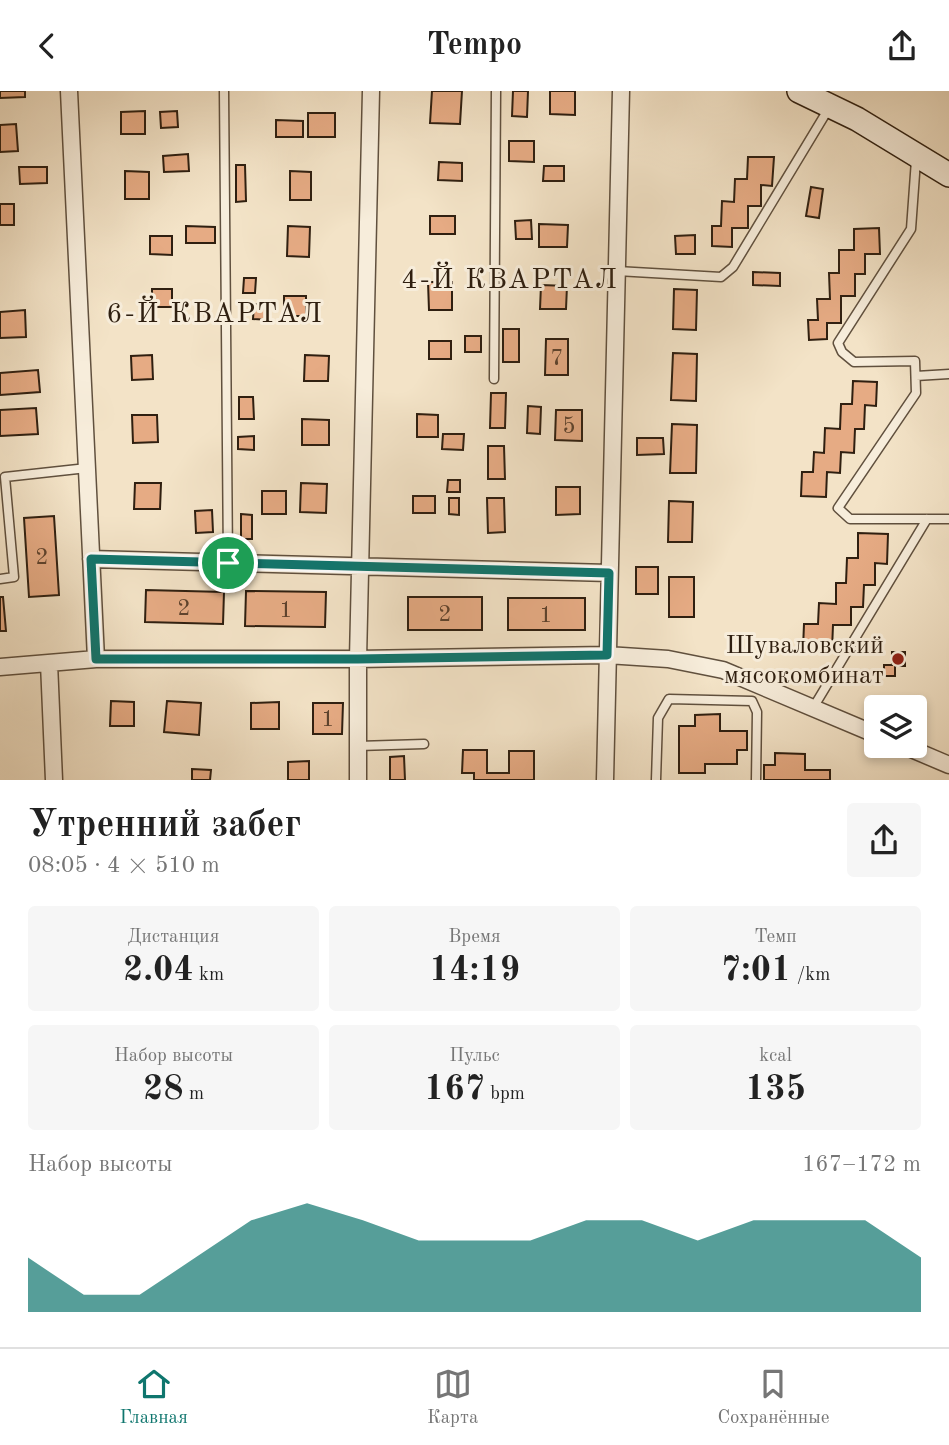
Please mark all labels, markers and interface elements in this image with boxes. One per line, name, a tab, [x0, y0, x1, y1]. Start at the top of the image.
icon: back	[28, 27, 66, 65]
icon: share	[883, 27, 921, 65]
text: Tempo	[427, 30, 522, 62]
district label: 4-Й КВАРТАЛ	[401, 261, 619, 295]
district label: 6-Й КВАРТАЛ	[106, 295, 324, 329]
house number: 7	[550, 347, 564, 370]
house number: 5	[562, 415, 576, 438]
pin	[198, 533, 258, 593]
icon: arrive	[209, 544, 247, 582]
house number: 2	[35, 546, 49, 569]
house number: 2	[177, 597, 191, 620]
house number: 1	[279, 599, 293, 622]
house number: 2	[438, 603, 452, 626]
house number: 1	[539, 604, 553, 627]
place label: Шуваловский мясокомбинат	[724, 633, 884, 689]
marker: Шуваловский мясокомбинат	[890, 651, 906, 667]
map controls	[864, 695, 927, 758]
button: layers	[864, 695, 927, 758]
house number: 1	[321, 708, 335, 731]
button: share	[847, 803, 921, 877]
text: Утренний забег	[28, 807, 301, 845]
text: 08:05 · 4 × 510 m	[28, 854, 220, 877]
text: Дистанция	[128, 928, 219, 947]
text: Время	[448, 928, 501, 947]
text: Темп	[754, 928, 797, 947]
text: 2.04	[123, 953, 194, 988]
text: 14:19	[429, 953, 520, 988]
text: 7:01	[721, 953, 791, 988]
text: km	[194, 966, 224, 985]
text: /km	[791, 966, 830, 985]
text: Набор высоты	[114, 1047, 233, 1066]
text: Пульс	[449, 1047, 500, 1066]
text: kcal	[759, 1047, 792, 1066]
text: 28	[143, 1072, 184, 1107]
text: 167	[424, 1072, 485, 1107]
text: 135	[745, 1072, 806, 1107]
text: m	[184, 1085, 204, 1104]
text: bpm	[485, 1085, 525, 1104]
text: Набор высоты	[28, 1153, 172, 1176]
text: 167–172 m	[802, 1153, 921, 1176]
tab: Главная	[120, 1365, 188, 1430]
tab: Карта	[427, 1365, 478, 1430]
tab: Сохранённые	[717, 1365, 829, 1430]

